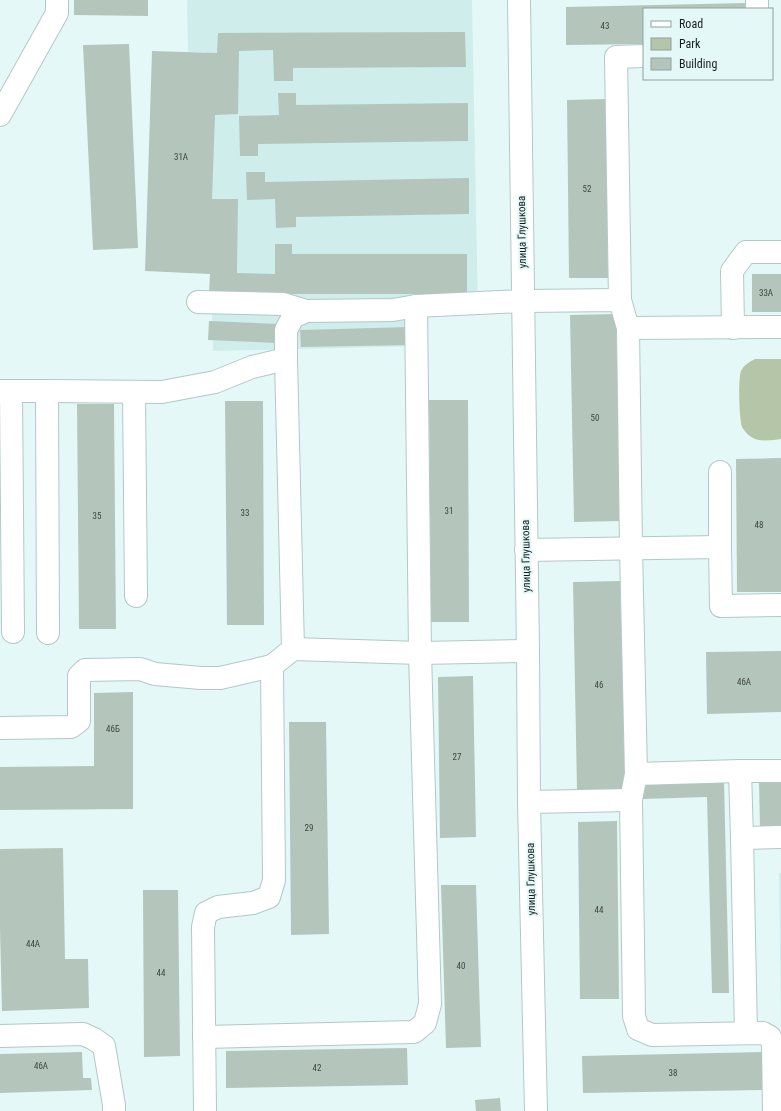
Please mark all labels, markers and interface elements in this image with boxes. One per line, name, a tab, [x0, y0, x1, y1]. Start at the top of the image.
legend	[643, 8, 773, 80]
text: Road	[679, 17, 703, 31]
house number: 43	[601, 21, 609, 31]
text: Park	[679, 37, 701, 51]
text: Building	[679, 57, 717, 71]
house number: 31А	[174, 152, 188, 162]
house number: 52	[583, 184, 592, 194]
street label: улица Глушкова	[515, 196, 529, 268]
house number: 33А	[759, 288, 773, 298]
house number: 50	[591, 413, 599, 423]
house number: 31	[445, 506, 453, 516]
house number: 33	[241, 508, 249, 518]
house number: 35	[93, 511, 102, 521]
street label: улица Глушкова	[519, 520, 533, 592]
house number: 48	[755, 520, 763, 530]
house number: 46А	[737, 677, 751, 687]
house number: 46	[595, 680, 603, 690]
house number: 46Б	[106, 724, 120, 734]
house number: 27	[453, 752, 462, 762]
house number: 29	[305, 823, 313, 833]
street label: улица Глушкова	[524, 843, 538, 915]
house number: 44	[595, 905, 604, 915]
house number: 44А	[26, 939, 40, 949]
house number: 40	[457, 961, 465, 971]
house number: 44	[157, 968, 166, 978]
house number: 46А	[34, 1061, 48, 1071]
house number: 42	[313, 1063, 322, 1073]
house number: 38	[669, 1068, 677, 1078]

